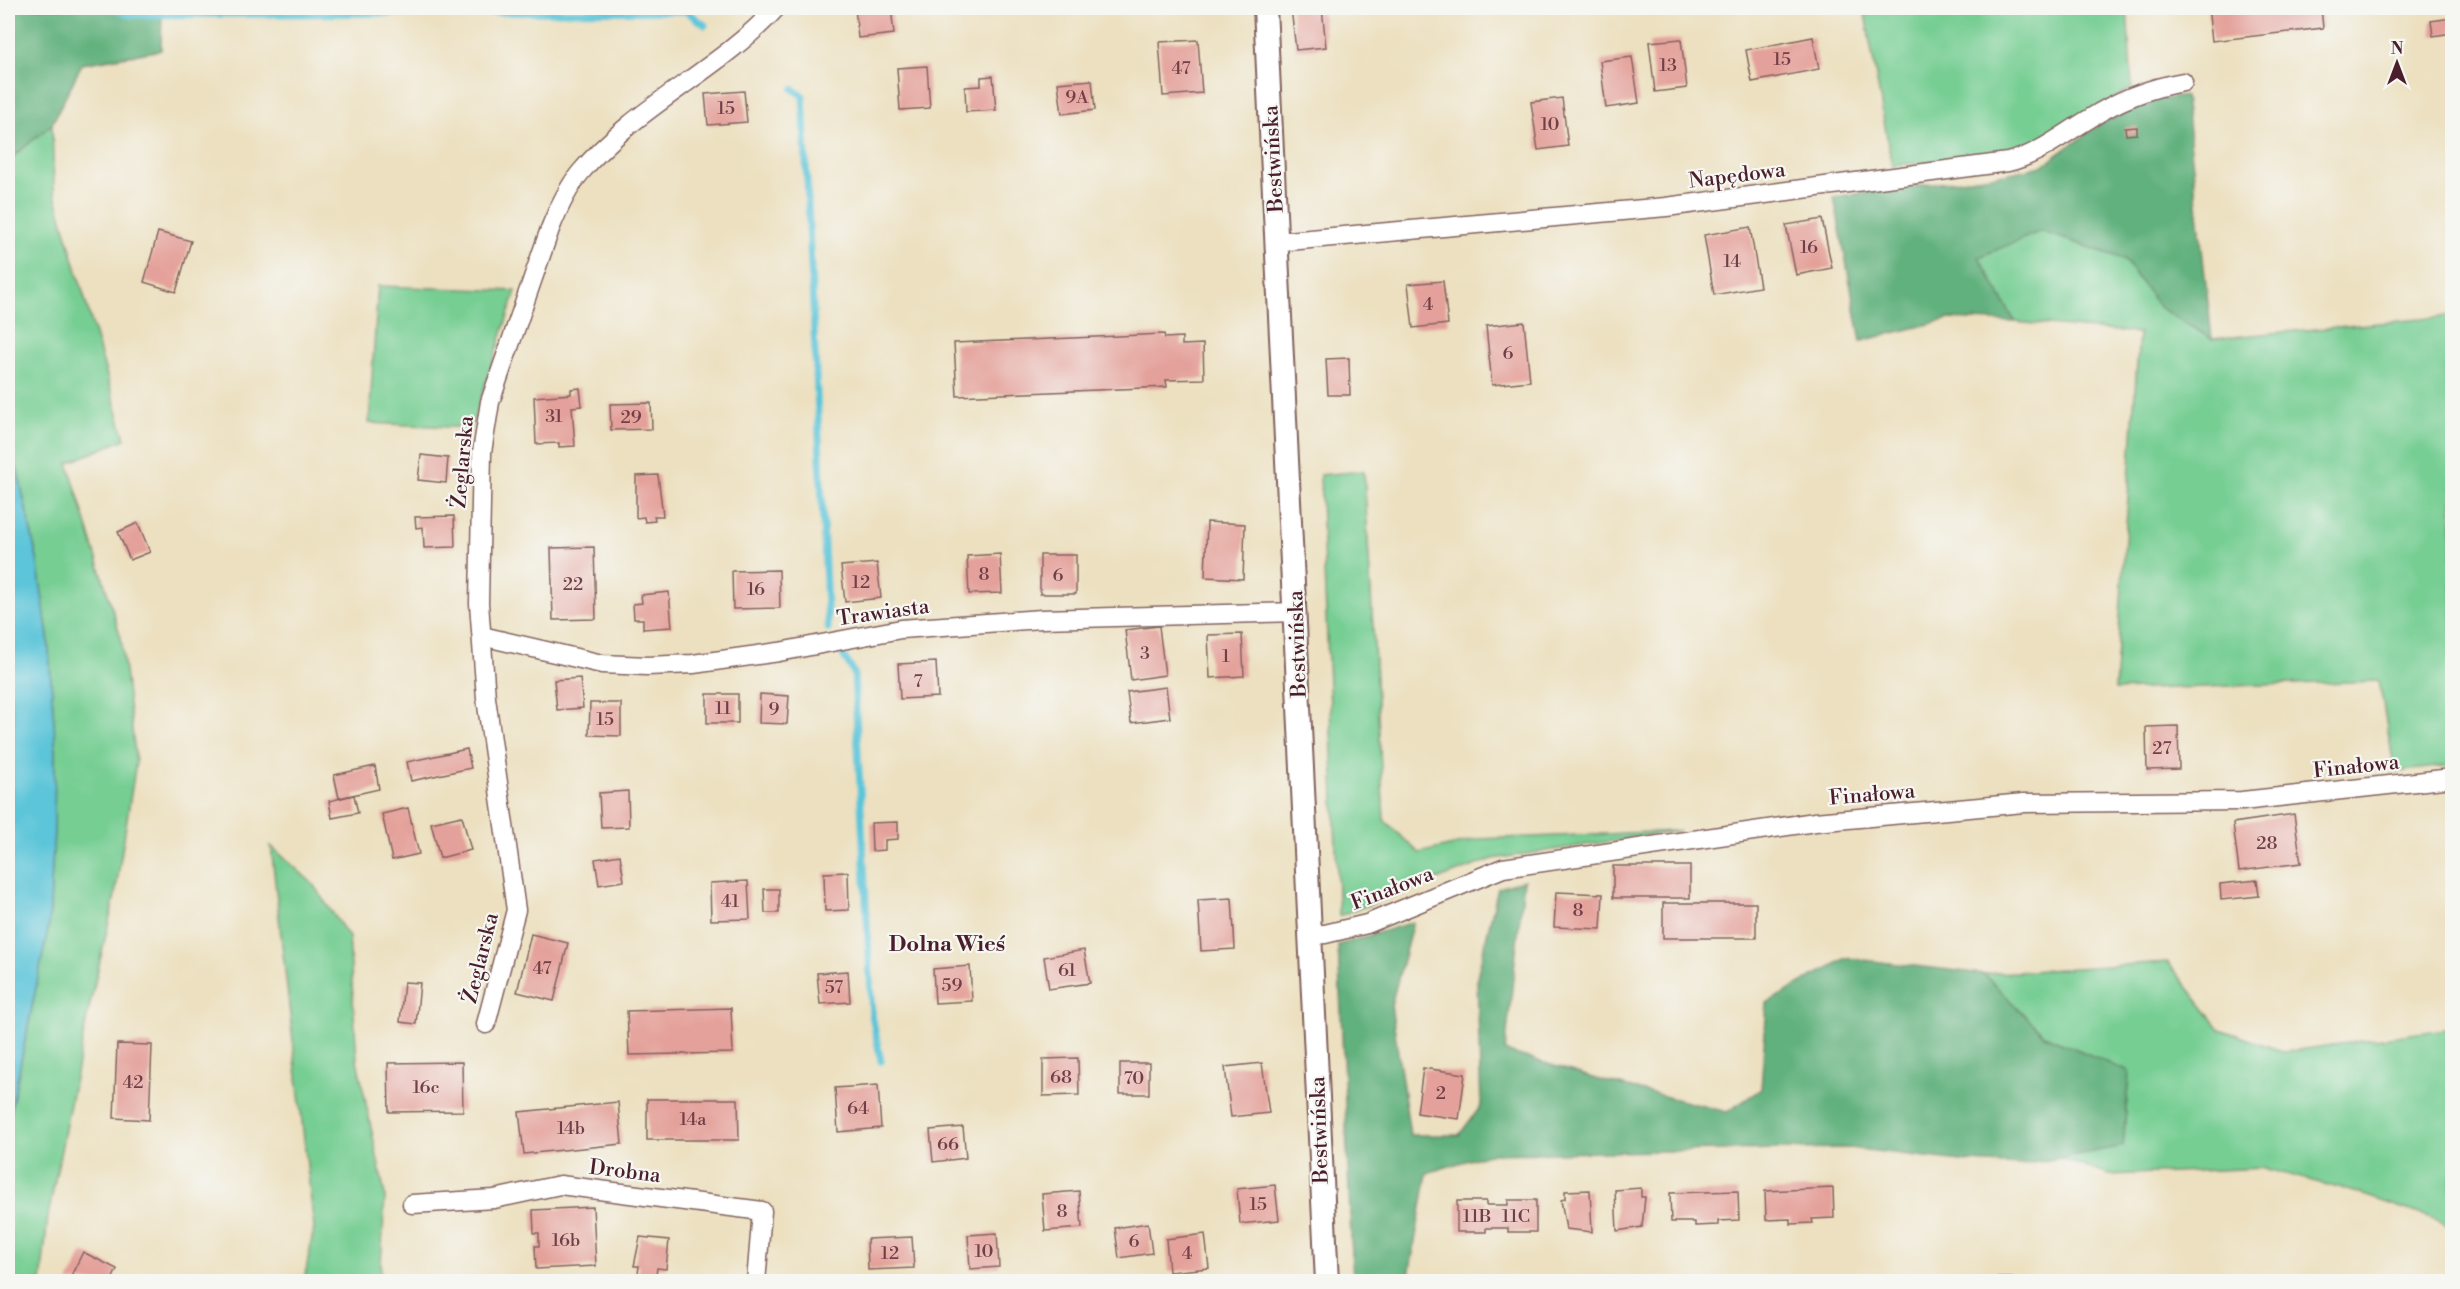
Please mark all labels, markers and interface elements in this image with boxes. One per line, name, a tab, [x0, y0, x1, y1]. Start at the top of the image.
north arrow	[2367, 33, 2427, 93]
text: N	[2391, 39, 2404, 59]
house number: 15	[1773, 48, 1791, 71]
house number: 13	[1659, 54, 1677, 77]
house number: 47	[1171, 57, 1191, 80]
house number: 9A	[1065, 86, 1089, 109]
house number: 15	[717, 97, 735, 120]
street label: Bestwińska	[1258, 104, 1290, 214]
house number: 10	[1540, 113, 1560, 136]
street label: Napędowa	[1687, 157, 1787, 195]
house number: 16	[1800, 236, 1818, 259]
house number: 14	[1723, 250, 1741, 273]
house number: 4	[1423, 293, 1434, 316]
house number: 6	[1503, 342, 1514, 365]
house number: 31	[545, 405, 563, 428]
house number: 29	[620, 406, 642, 429]
street label: Żeglarska	[444, 414, 480, 509]
house number: 8	[978, 563, 990, 586]
house number: 6	[1053, 564, 1064, 587]
house number: 12	[852, 571, 870, 594]
house number: 22	[563, 573, 583, 596]
house number: 16	[747, 578, 765, 601]
street label: Bestwińska	[1283, 589, 1313, 699]
street label: Trawiasta	[835, 594, 931, 632]
house number: 3	[1140, 642, 1150, 665]
house number: 1	[1222, 645, 1230, 668]
house number: 7	[913, 670, 923, 693]
house number: 11	[715, 697, 731, 720]
house number: 9	[769, 698, 780, 721]
house number: 15	[596, 708, 614, 731]
house number: 27	[2152, 737, 2172, 760]
street label: Finałowa	[2312, 750, 2401, 784]
street label: Finałowa	[1828, 778, 1917, 812]
house number: 28	[2256, 832, 2278, 855]
street label: Finałowa	[1347, 861, 1438, 917]
house number: 41	[721, 890, 739, 913]
house number: 8	[1572, 899, 1584, 922]
street label: Żeglarska	[455, 909, 505, 1006]
district label: Dolna Wieś	[889, 931, 1006, 958]
house number: 47	[532, 957, 552, 980]
house number: 61	[1058, 959, 1076, 982]
house number: 59	[942, 974, 963, 997]
house number: 57	[825, 976, 843, 999]
house number: 68	[1050, 1066, 1072, 1089]
house number: 70	[1124, 1067, 1144, 1090]
house number: 42	[123, 1071, 143, 1094]
street label: Bestwińska	[1305, 1075, 1335, 1185]
house number: 16c	[412, 1076, 440, 1099]
house number: 2	[1436, 1082, 1446, 1105]
house number: 64	[847, 1097, 869, 1120]
house number: 14a	[680, 1108, 707, 1131]
house number: 14b	[557, 1117, 585, 1140]
house number: 66	[937, 1133, 959, 1156]
street label: Drobna	[588, 1155, 663, 1189]
house number: 15	[1249, 1193, 1267, 1216]
house number: 8	[1056, 1200, 1068, 1223]
house number: 11B	[1463, 1205, 1491, 1228]
house number: 11C	[1502, 1205, 1530, 1228]
house number: 16b	[552, 1229, 580, 1252]
house number: 6	[1129, 1230, 1140, 1253]
house number: 10	[974, 1240, 994, 1263]
house number: 12	[881, 1242, 899, 1265]
house number: 4	[1182, 1242, 1193, 1265]

